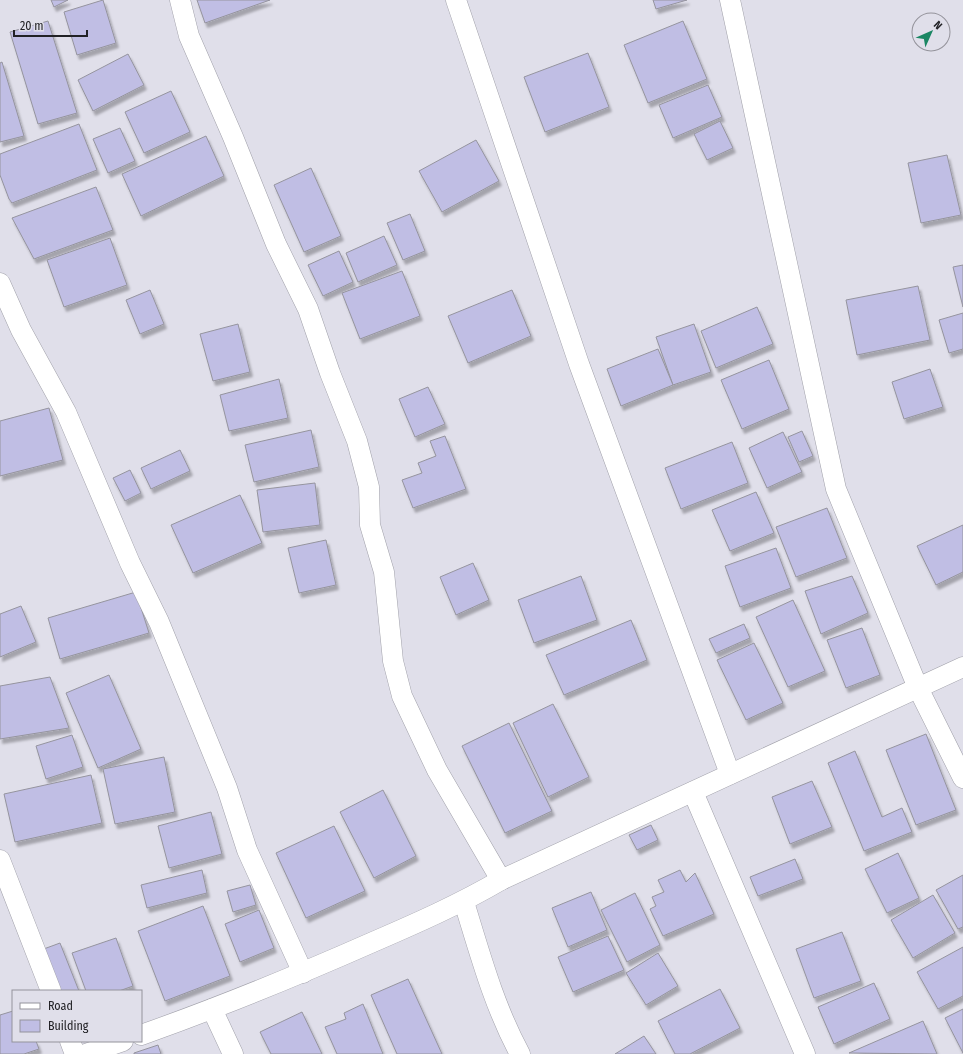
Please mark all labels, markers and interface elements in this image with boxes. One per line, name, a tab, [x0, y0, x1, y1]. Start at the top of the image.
scale bar	[14, 12, 87, 38]
north arrow	[911, 12, 951, 52]
text: N	[931, 18, 945, 32]
text: 20 m	[20, 19, 44, 33]
legend	[12, 990, 142, 1042]
text: Road	[48, 999, 73, 1013]
text: Building	[48, 1019, 89, 1033]

